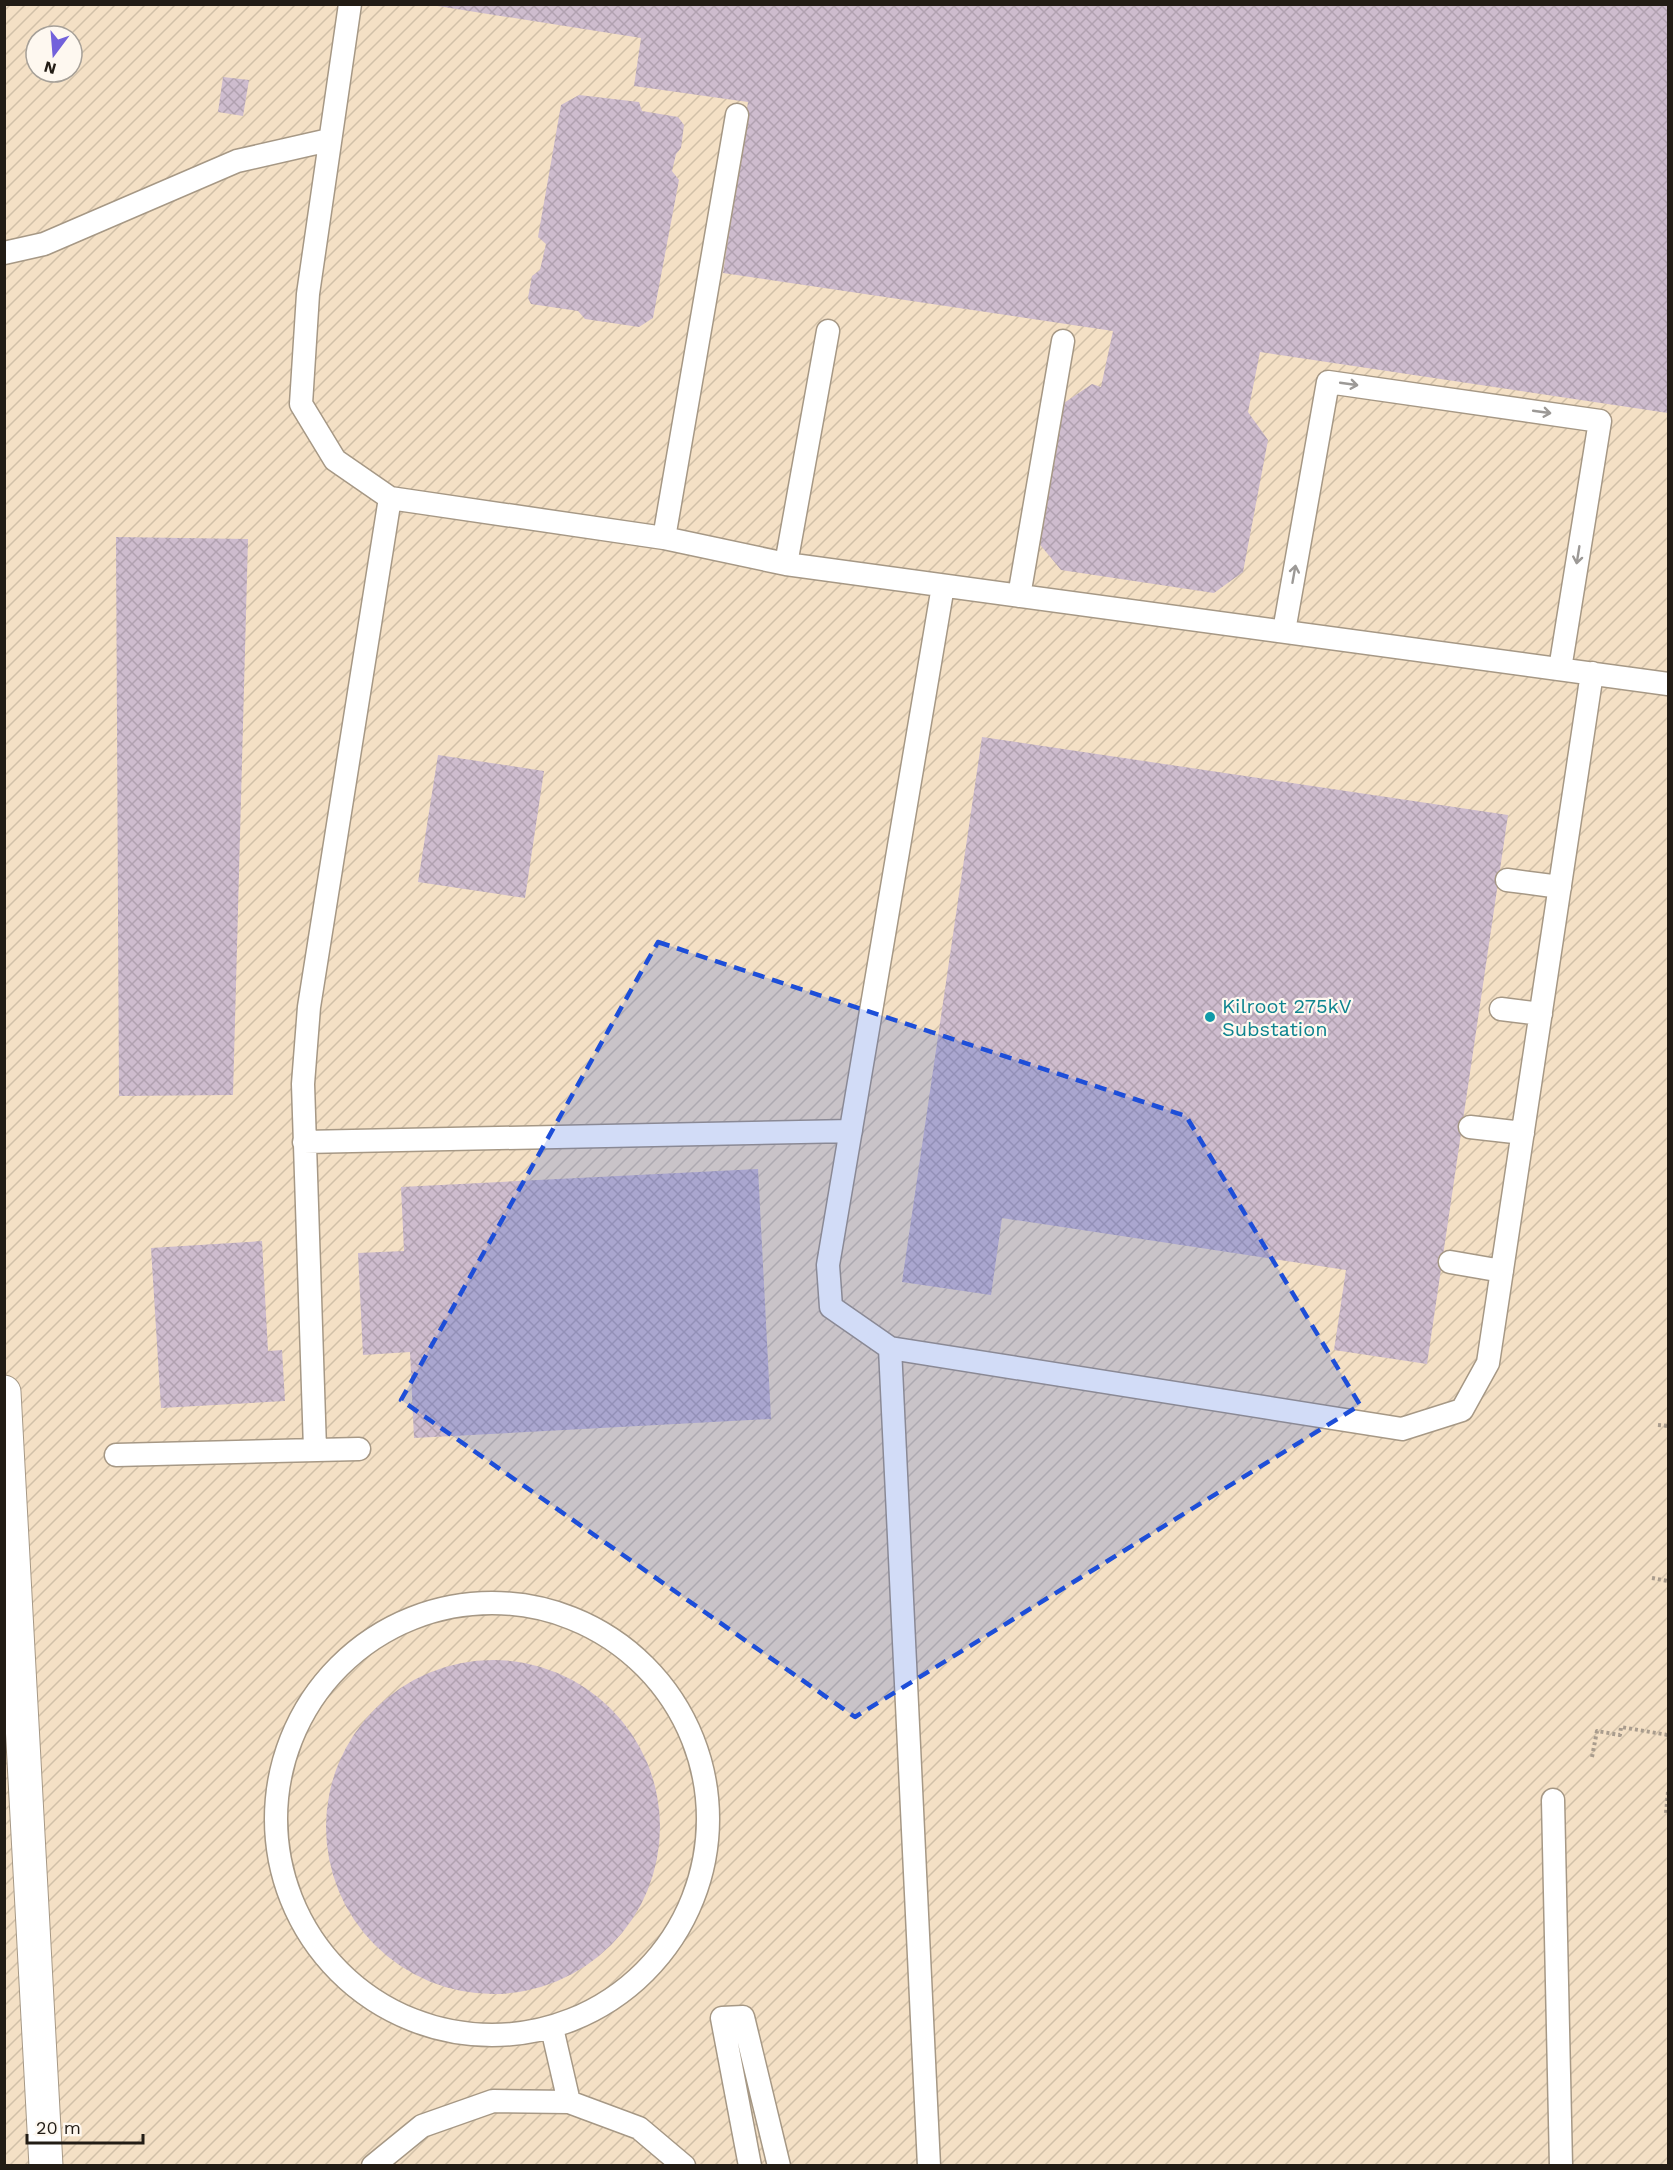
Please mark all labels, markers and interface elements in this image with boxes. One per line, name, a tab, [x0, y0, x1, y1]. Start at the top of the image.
north arrow	[24, 24, 84, 84]
text: N	[42, 57, 58, 79]
one-way arrow	[1338, 379, 1358, 390]
one-way arrow	[1531, 407, 1551, 418]
one-way arrow	[1572, 545, 1583, 564]
one-way arrow	[1289, 564, 1300, 584]
place label: Kilroot 275kV Substation	[1222, 994, 1352, 1041]
marker: Kilroot 275kV Substation	[1203, 1010, 1217, 1024]
scale bar	[27, 2107, 142, 2145]
text: 20 m	[36, 2117, 81, 2138]

